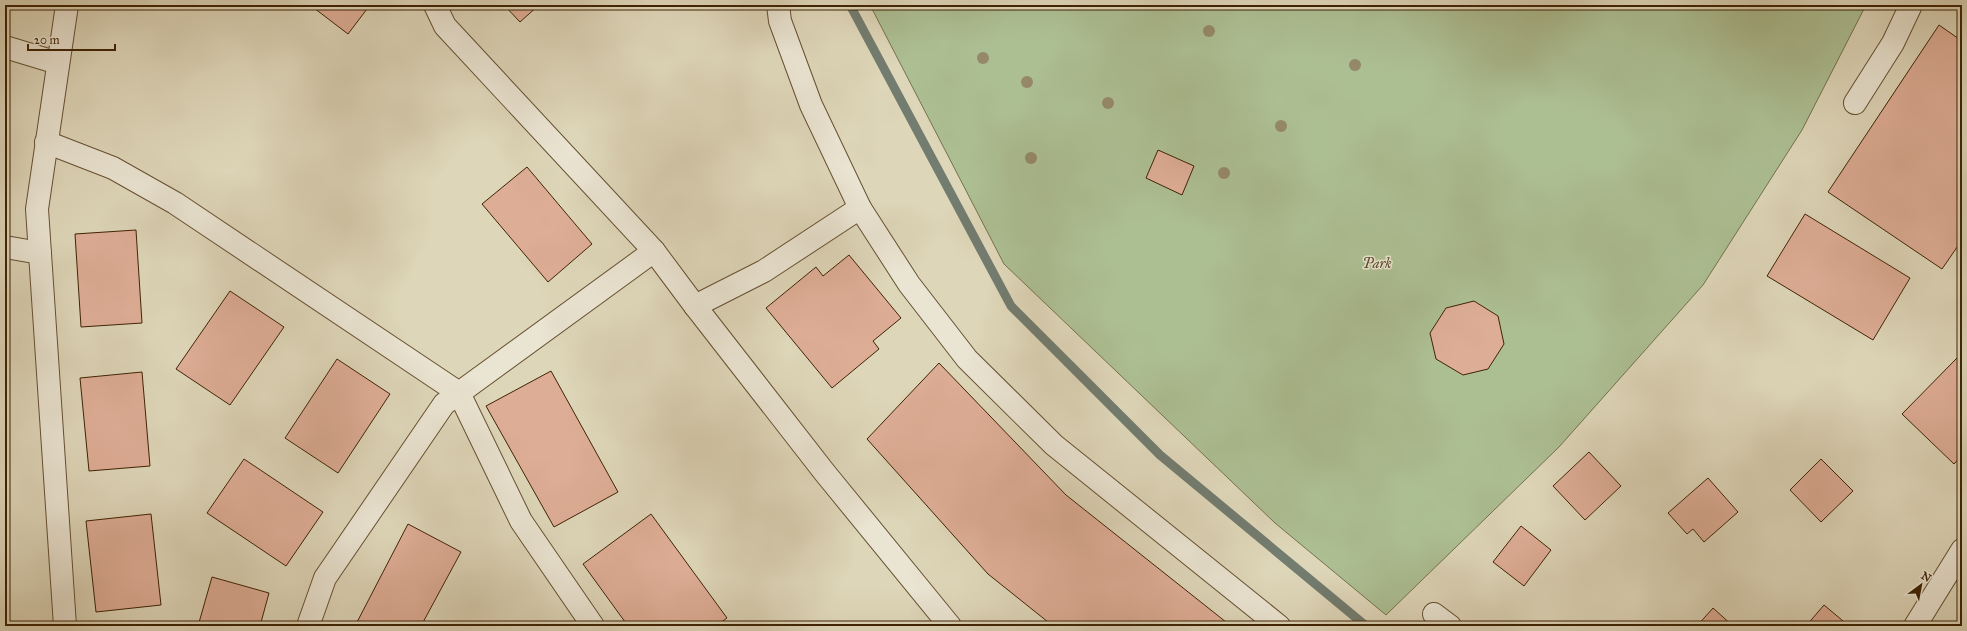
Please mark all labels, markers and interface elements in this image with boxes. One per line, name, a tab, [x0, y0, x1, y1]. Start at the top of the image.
scale bar	[28, 26, 115, 52]
text: 20 m	[34, 33, 60, 47]
park label: Park	[1362, 255, 1392, 272]
north arrow	[1901, 565, 1941, 605]
text: N	[1919, 569, 1934, 585]

